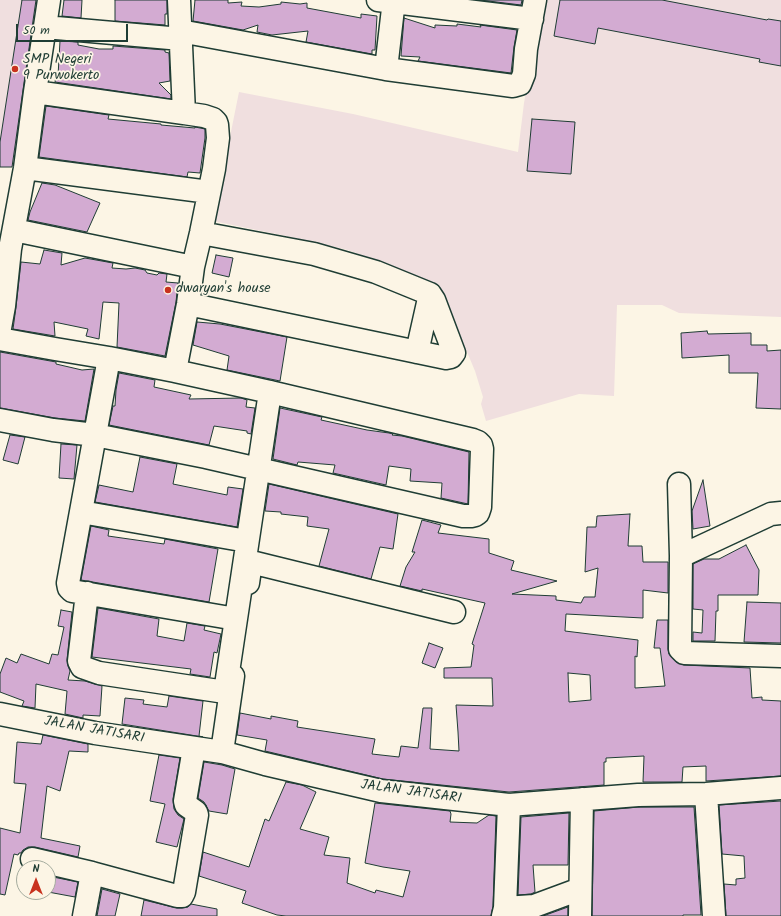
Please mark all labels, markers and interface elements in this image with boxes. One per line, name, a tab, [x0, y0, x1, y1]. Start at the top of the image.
scale bar	[18, 16, 130, 42]
text: 50 m	[23, 21, 50, 40]
place label: SMP Negeri 9 Purwokerto	[23, 53, 99, 86]
marker: SMP Negeri 9 Purwokerto	[10, 64, 20, 74]
place label: dwaryan's house	[176, 282, 271, 298]
marker: dwaryan's house	[163, 285, 173, 295]
street label: JALAN JATISARI	[42, 714, 146, 748]
street label: JALAN JATISARI	[359, 778, 463, 808]
north arrow	[16, 860, 56, 900]
text: N	[33, 860, 39, 878]

